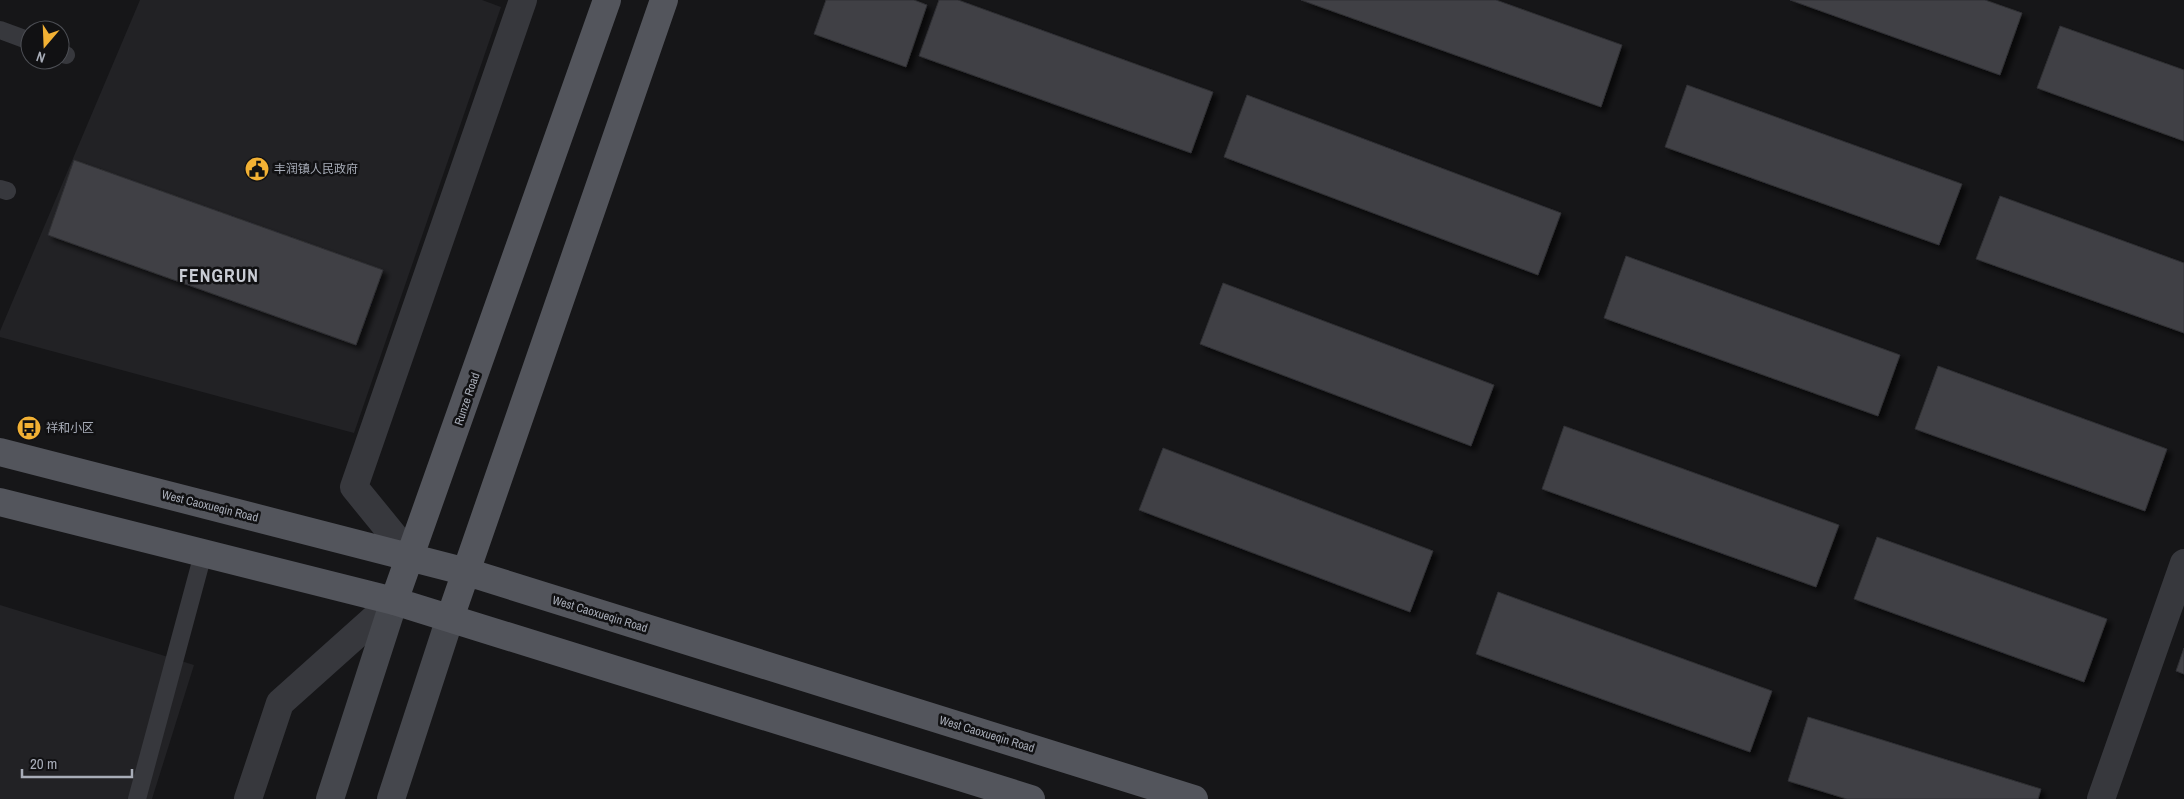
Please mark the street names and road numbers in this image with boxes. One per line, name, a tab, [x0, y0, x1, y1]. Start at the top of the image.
street label: Runze Road	[451, 371, 483, 427]
street label: West Caoxueqin Road	[160, 486, 260, 526]
street label: West Caoxueqin Road	[550, 592, 650, 636]
street label: West Caoxueqin Road	[937, 712, 1037, 756]

